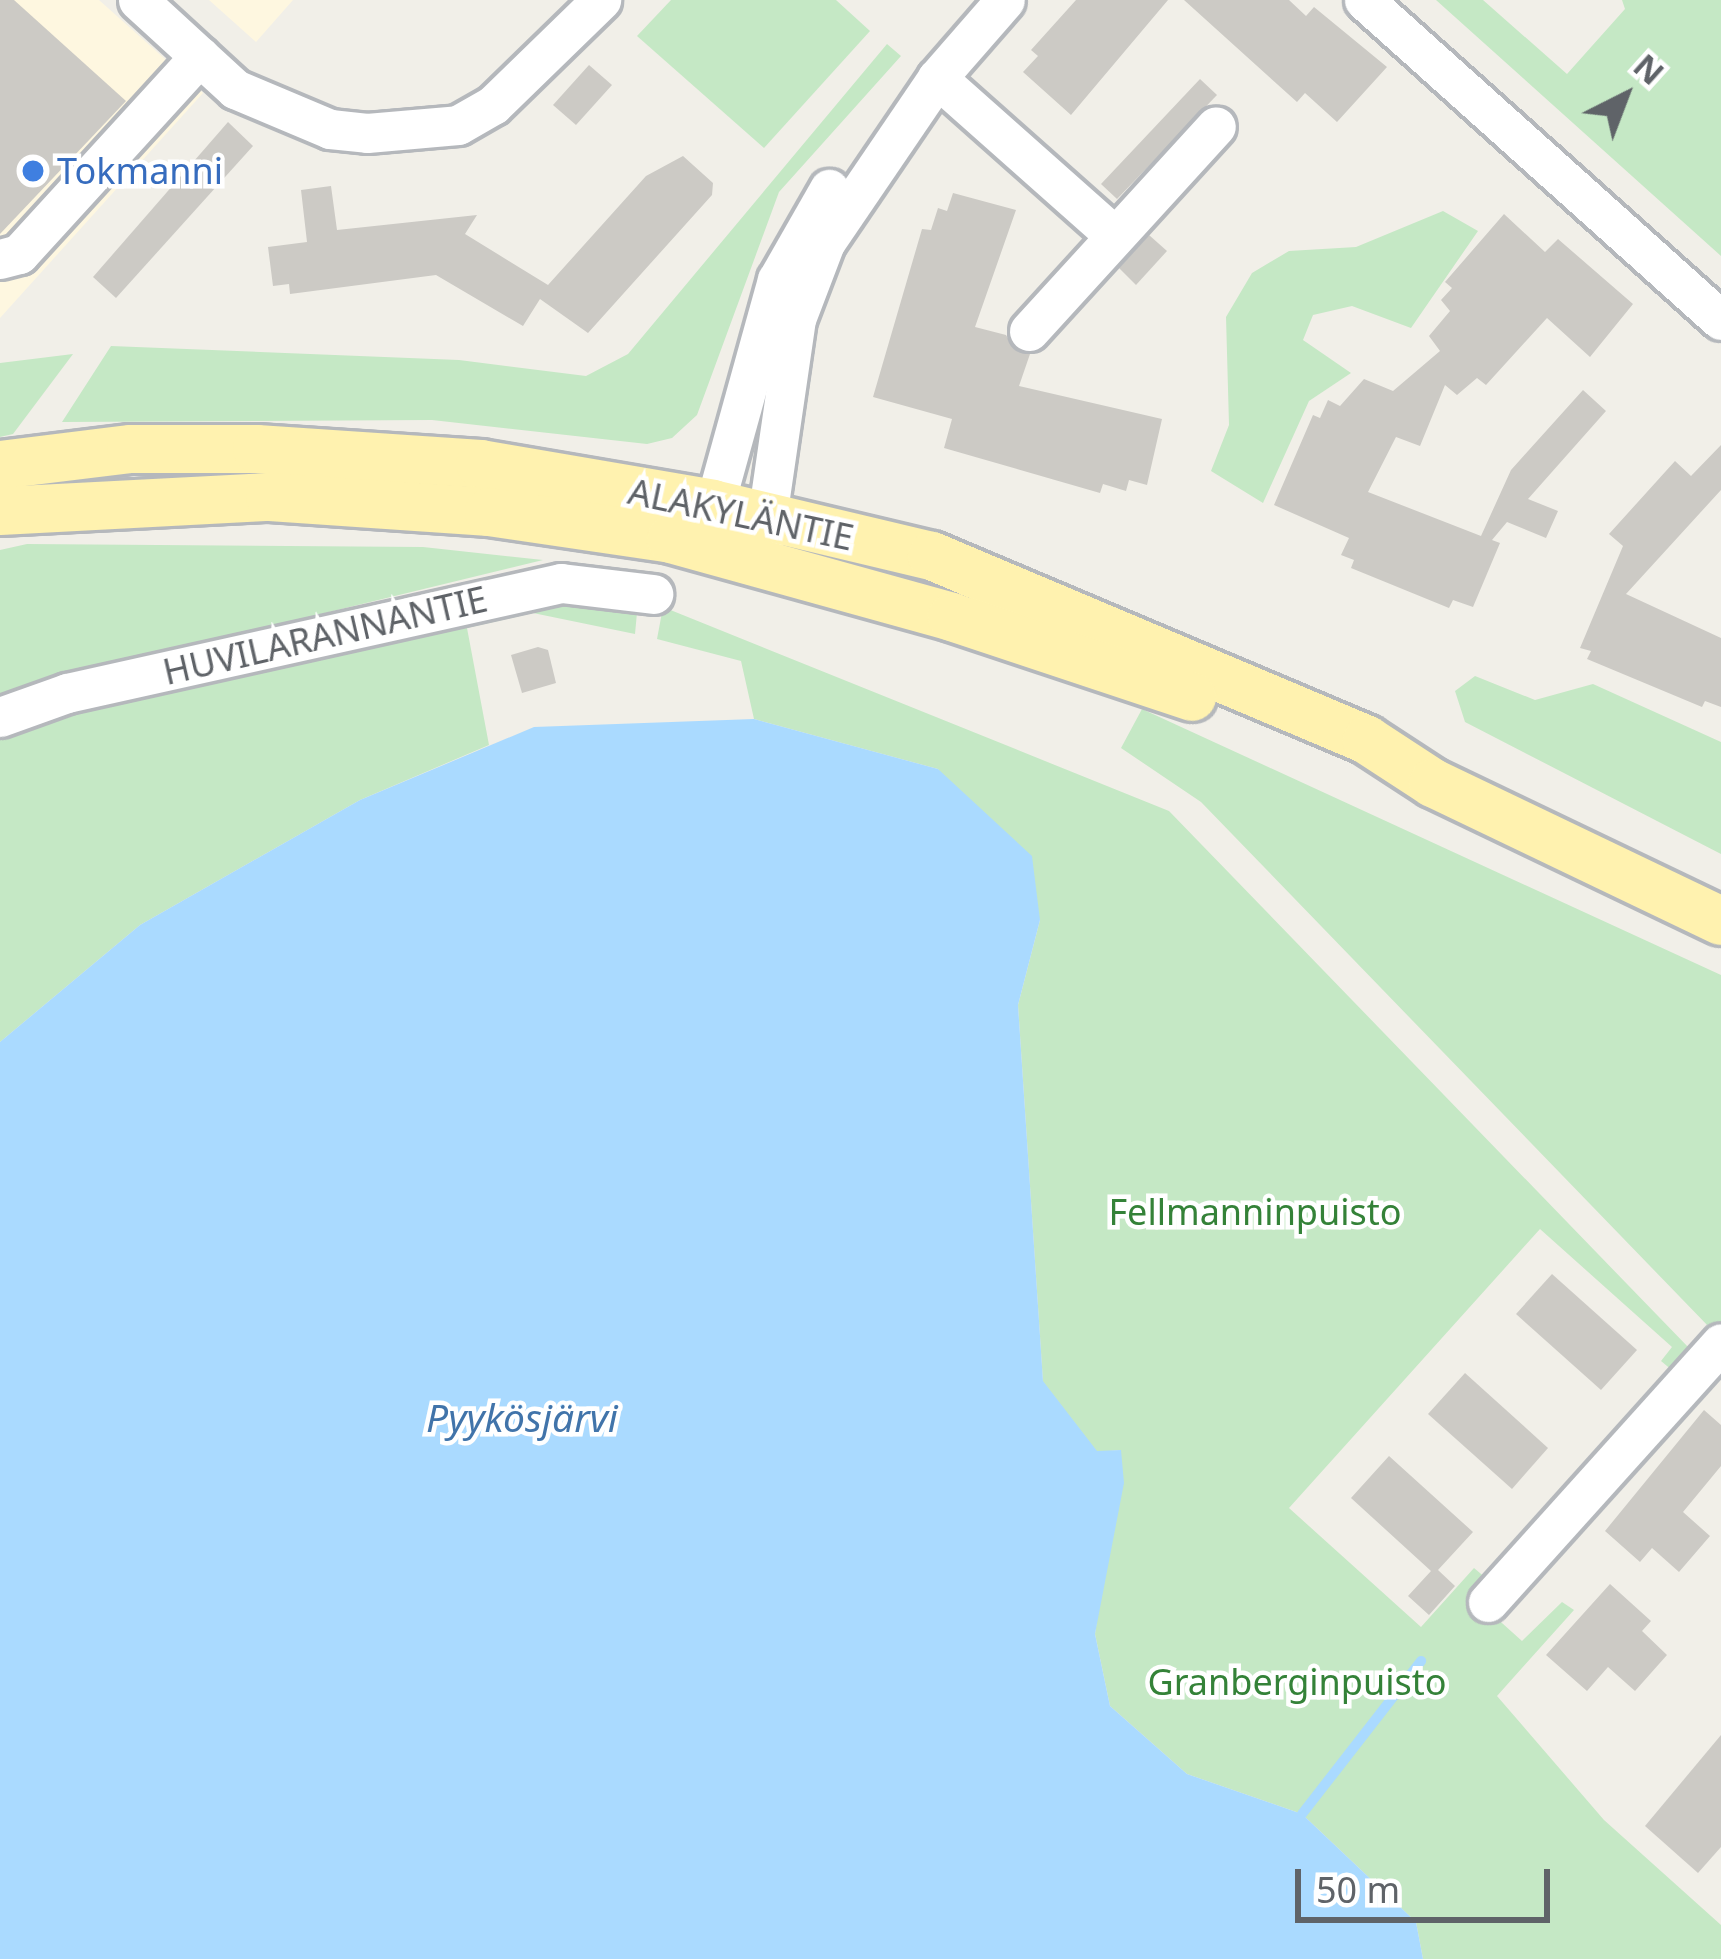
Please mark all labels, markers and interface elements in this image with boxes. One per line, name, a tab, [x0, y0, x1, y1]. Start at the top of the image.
north arrow	[1565, 36, 1685, 156]
text: N	[1624, 43, 1674, 95]
place label: Tokmanni	[57, 149, 223, 193]
marker: Tokmanni	[20, 158, 46, 184]
street label: ALAKYLÄNTIE	[625, 469, 857, 559]
street label: HUVILARANNANTIE	[159, 577, 491, 693]
park label: Fellmanninpuisto	[1108, 1190, 1402, 1234]
water label: Pyykösjärvi	[426, 1394, 618, 1440]
park label: Granberginpuisto	[1147, 1660, 1447, 1704]
scale bar	[1301, 1845, 1556, 1919]
text: 50 m	[1316, 1865, 1400, 1914]

